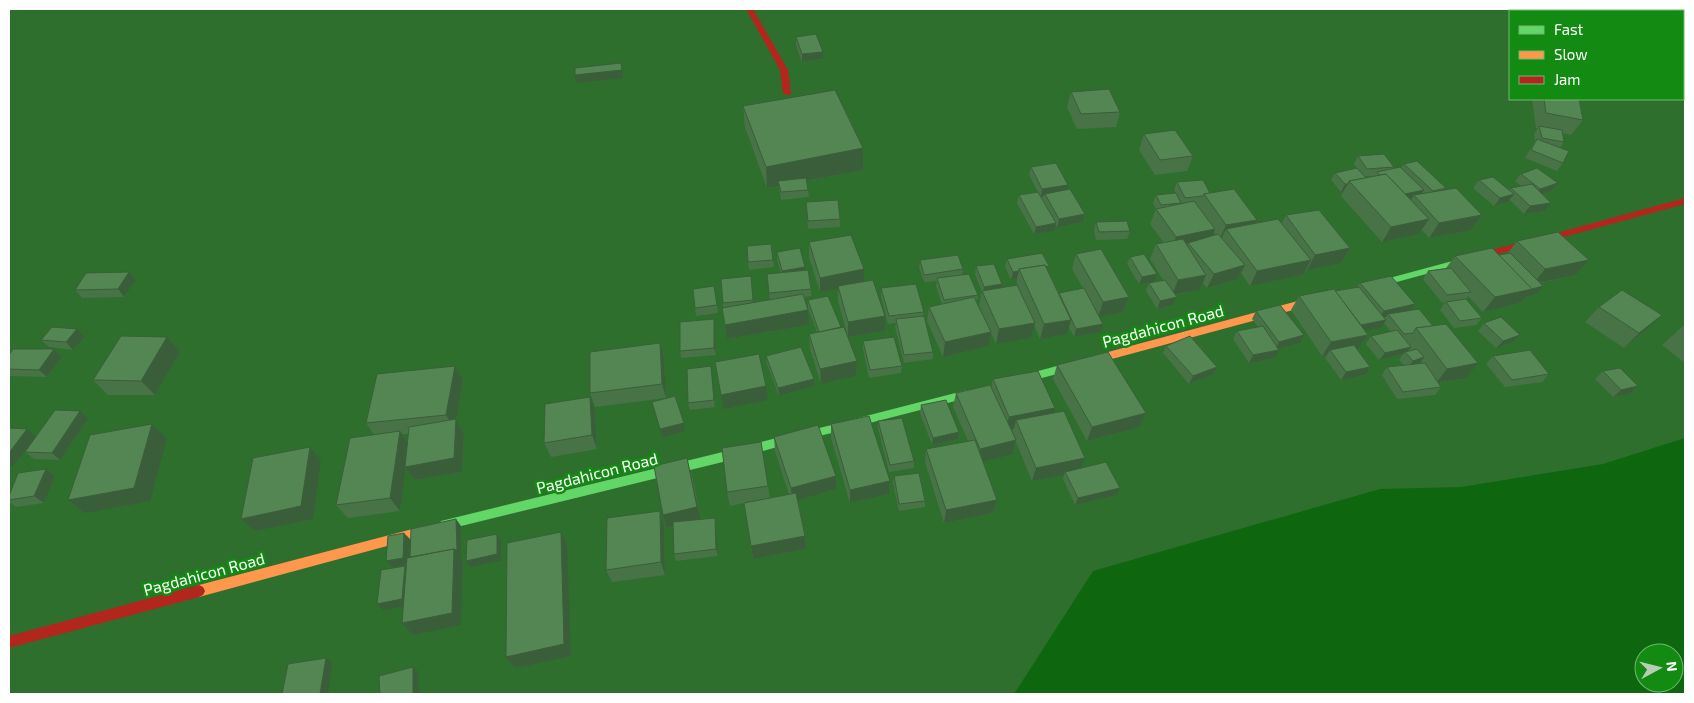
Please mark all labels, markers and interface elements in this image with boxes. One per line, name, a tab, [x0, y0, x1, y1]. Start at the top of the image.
legend	[1509, 10, 1684, 100]
text: Fast	[1554, 20, 1584, 38]
text: Slow	[1554, 45, 1588, 63]
text: Jam	[1554, 70, 1580, 88]
street label: Pagdahicon Road	[1100, 300, 1226, 351]
street label: Pagdahicon Road	[534, 448, 660, 497]
street label: Pagdahicon Road	[141, 548, 267, 599]
north arrow	[1634, 643, 1684, 693]
text: N	[1663, 660, 1681, 672]

